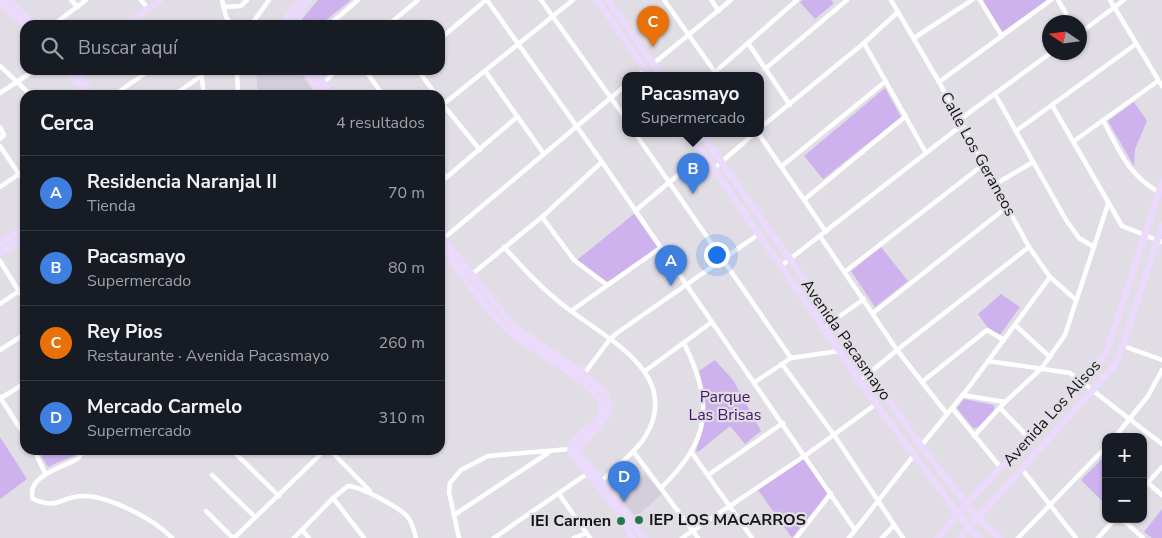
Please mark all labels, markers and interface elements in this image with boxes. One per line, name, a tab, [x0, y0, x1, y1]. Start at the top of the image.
pin: C	[637, 6, 669, 47]
north arrow	[1042, 15, 1087, 60]
search box	[20, 20, 445, 75]
icon: search	[38, 34, 66, 62]
text: Buscar aquí	[78, 35, 177, 61]
popup	[622, 72, 764, 137]
text: Pacasmayo	[641, 81, 740, 107]
street label: Calle Los Geraneos	[935, 88, 1021, 220]
text: Supermercado	[641, 107, 745, 129]
text: Cerca	[40, 109, 94, 137]
text: 4 resultados	[336, 112, 425, 134]
pin: B	[677, 153, 709, 194]
text: Residencia Naranjal II	[87, 169, 277, 195]
text: A	[50, 182, 62, 204]
text: 70 m	[388, 182, 425, 204]
text: Tienda	[87, 195, 136, 217]
your location	[704, 242, 730, 268]
text: Pacasmayo	[87, 244, 186, 270]
pin: A	[655, 245, 687, 286]
text: B	[50, 257, 62, 279]
text: 80 m	[388, 257, 425, 279]
text: Supermercado	[87, 270, 191, 292]
street label: Avenida Pacasmayo	[796, 275, 896, 405]
text: Rey Pios	[87, 319, 163, 345]
text: C	[51, 332, 61, 354]
text: 260 m	[378, 332, 425, 354]
text: Restaurante · Avenida Pacasmayo	[87, 345, 329, 367]
street label: Avenida Los Alisos	[998, 355, 1106, 471]
park label: Parque Las Brisas	[688, 386, 762, 426]
text: Mercado Carmelo	[87, 394, 242, 420]
text: D	[50, 407, 62, 429]
text: 310 m	[378, 407, 425, 429]
text: Supermercado	[87, 420, 191, 442]
map controls	[1102, 433, 1147, 523]
button: +	[1102, 433, 1147, 478]
pin: D	[608, 461, 640, 502]
button: −	[1102, 478, 1147, 523]
place label: IEP LOS MACARROS	[649, 509, 806, 531]
place label: IEI Carmen	[530, 510, 611, 532]
marker: IEP LOS MACARROS	[633, 514, 645, 526]
marker: IEI Carmen	[615, 515, 627, 527]

